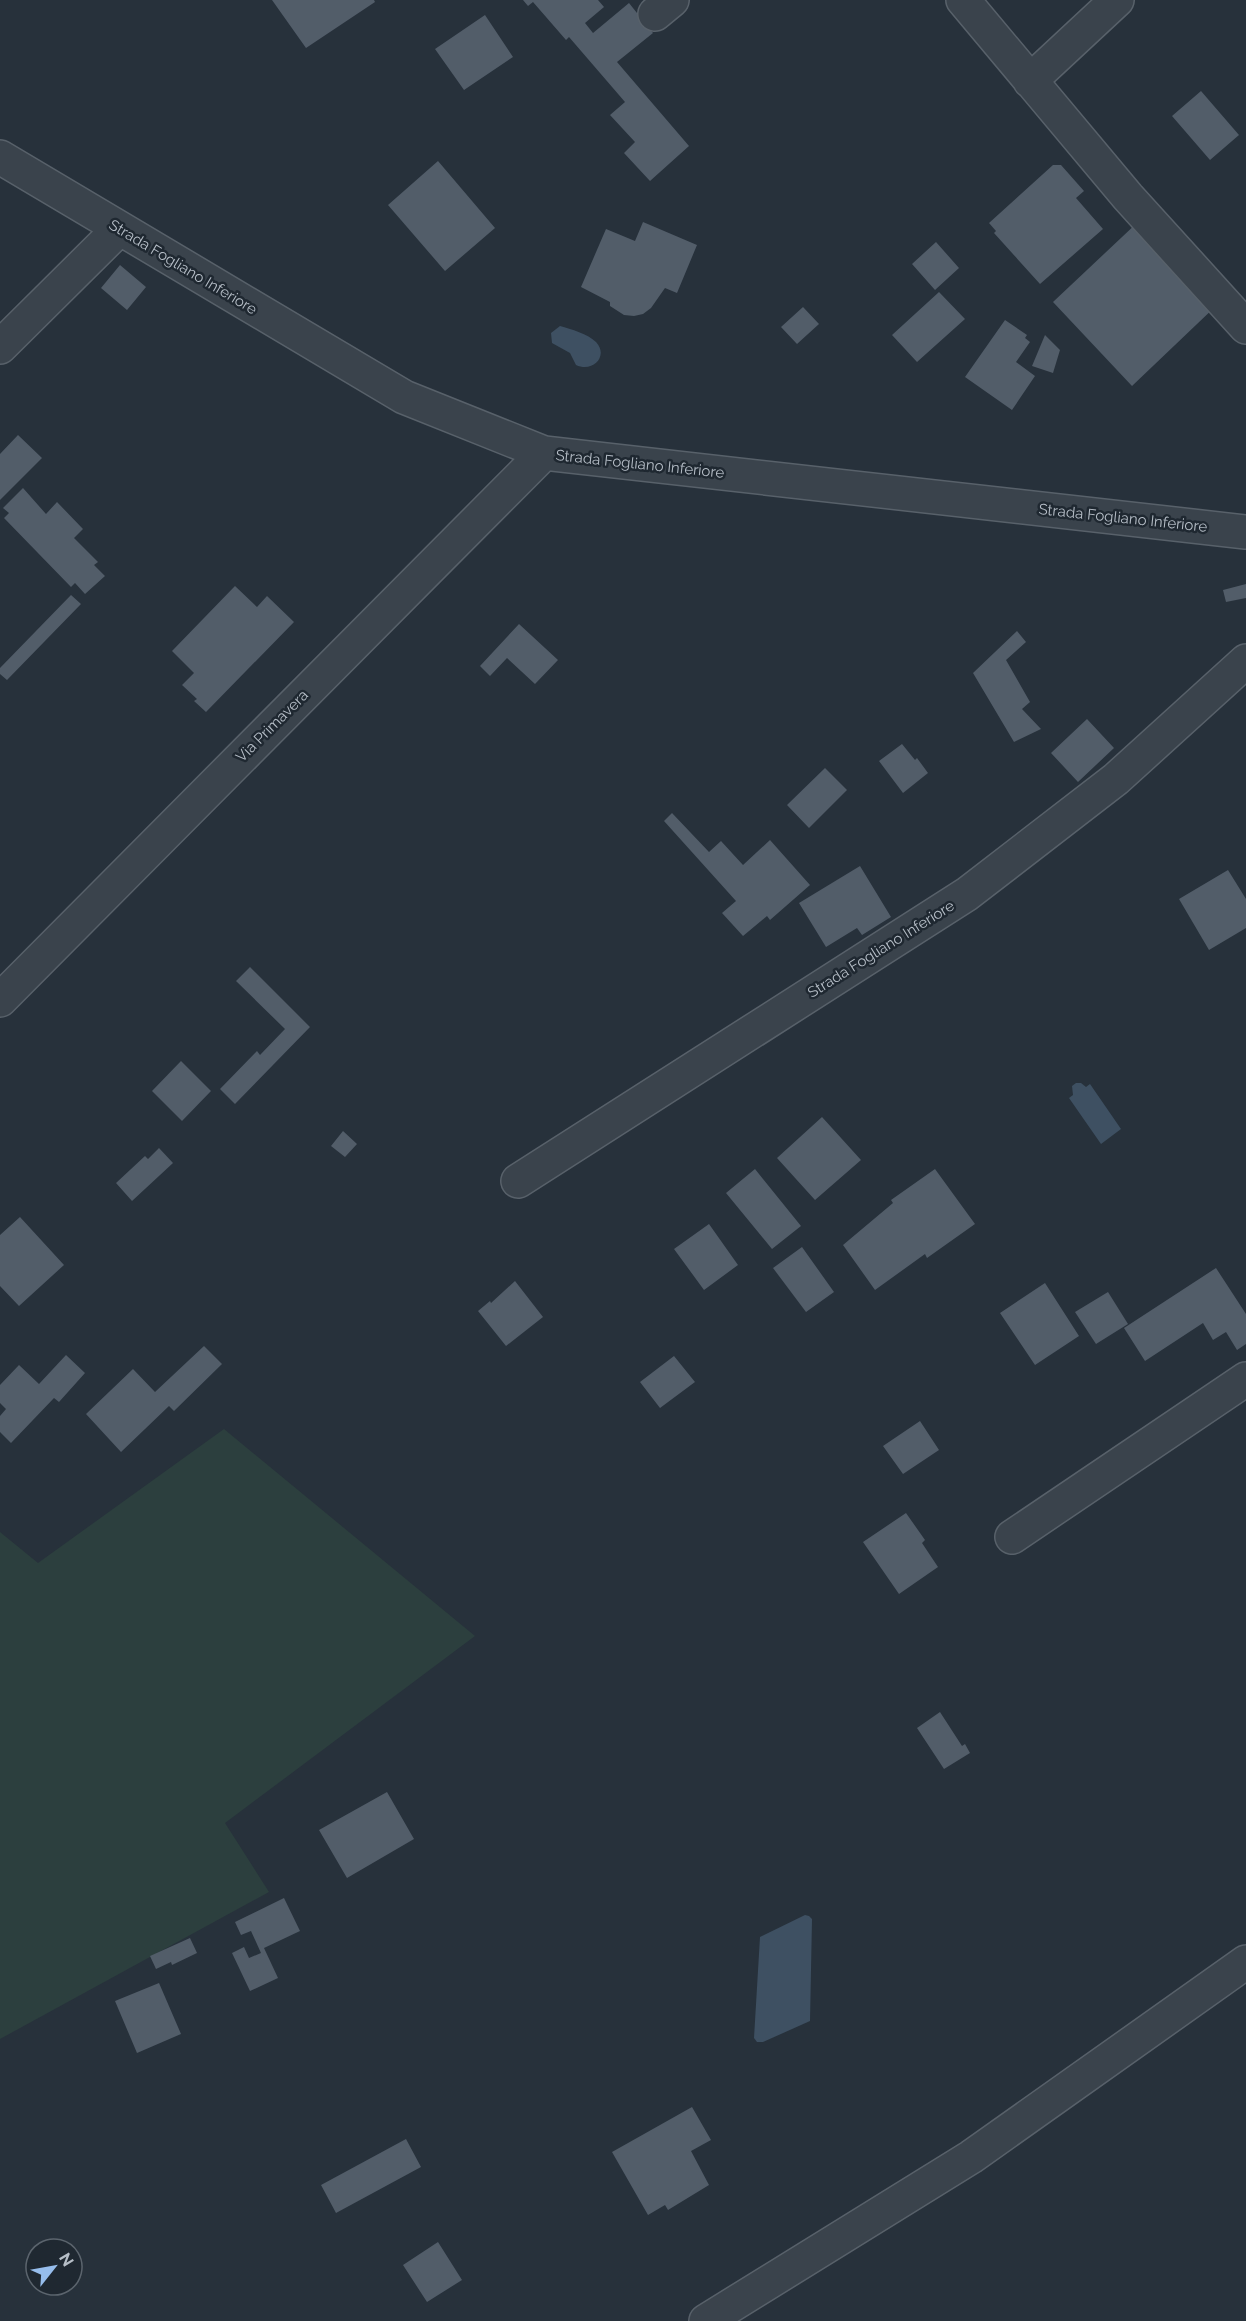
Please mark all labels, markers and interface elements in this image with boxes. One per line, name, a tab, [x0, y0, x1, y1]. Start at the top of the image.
street label: Strada Fogliano Inferiore	[106, 216, 260, 318]
street label: Strada Fogliano Inferiore	[555, 446, 725, 482]
street label: Strada Fogliano Inferiore	[1038, 500, 1208, 536]
street label: Via Primavera	[232, 686, 312, 766]
street label: Strada Fogliano Inferiore	[804, 896, 958, 1002]
north arrow	[24, 2237, 84, 2297]
text: N	[55, 2249, 78, 2270]

